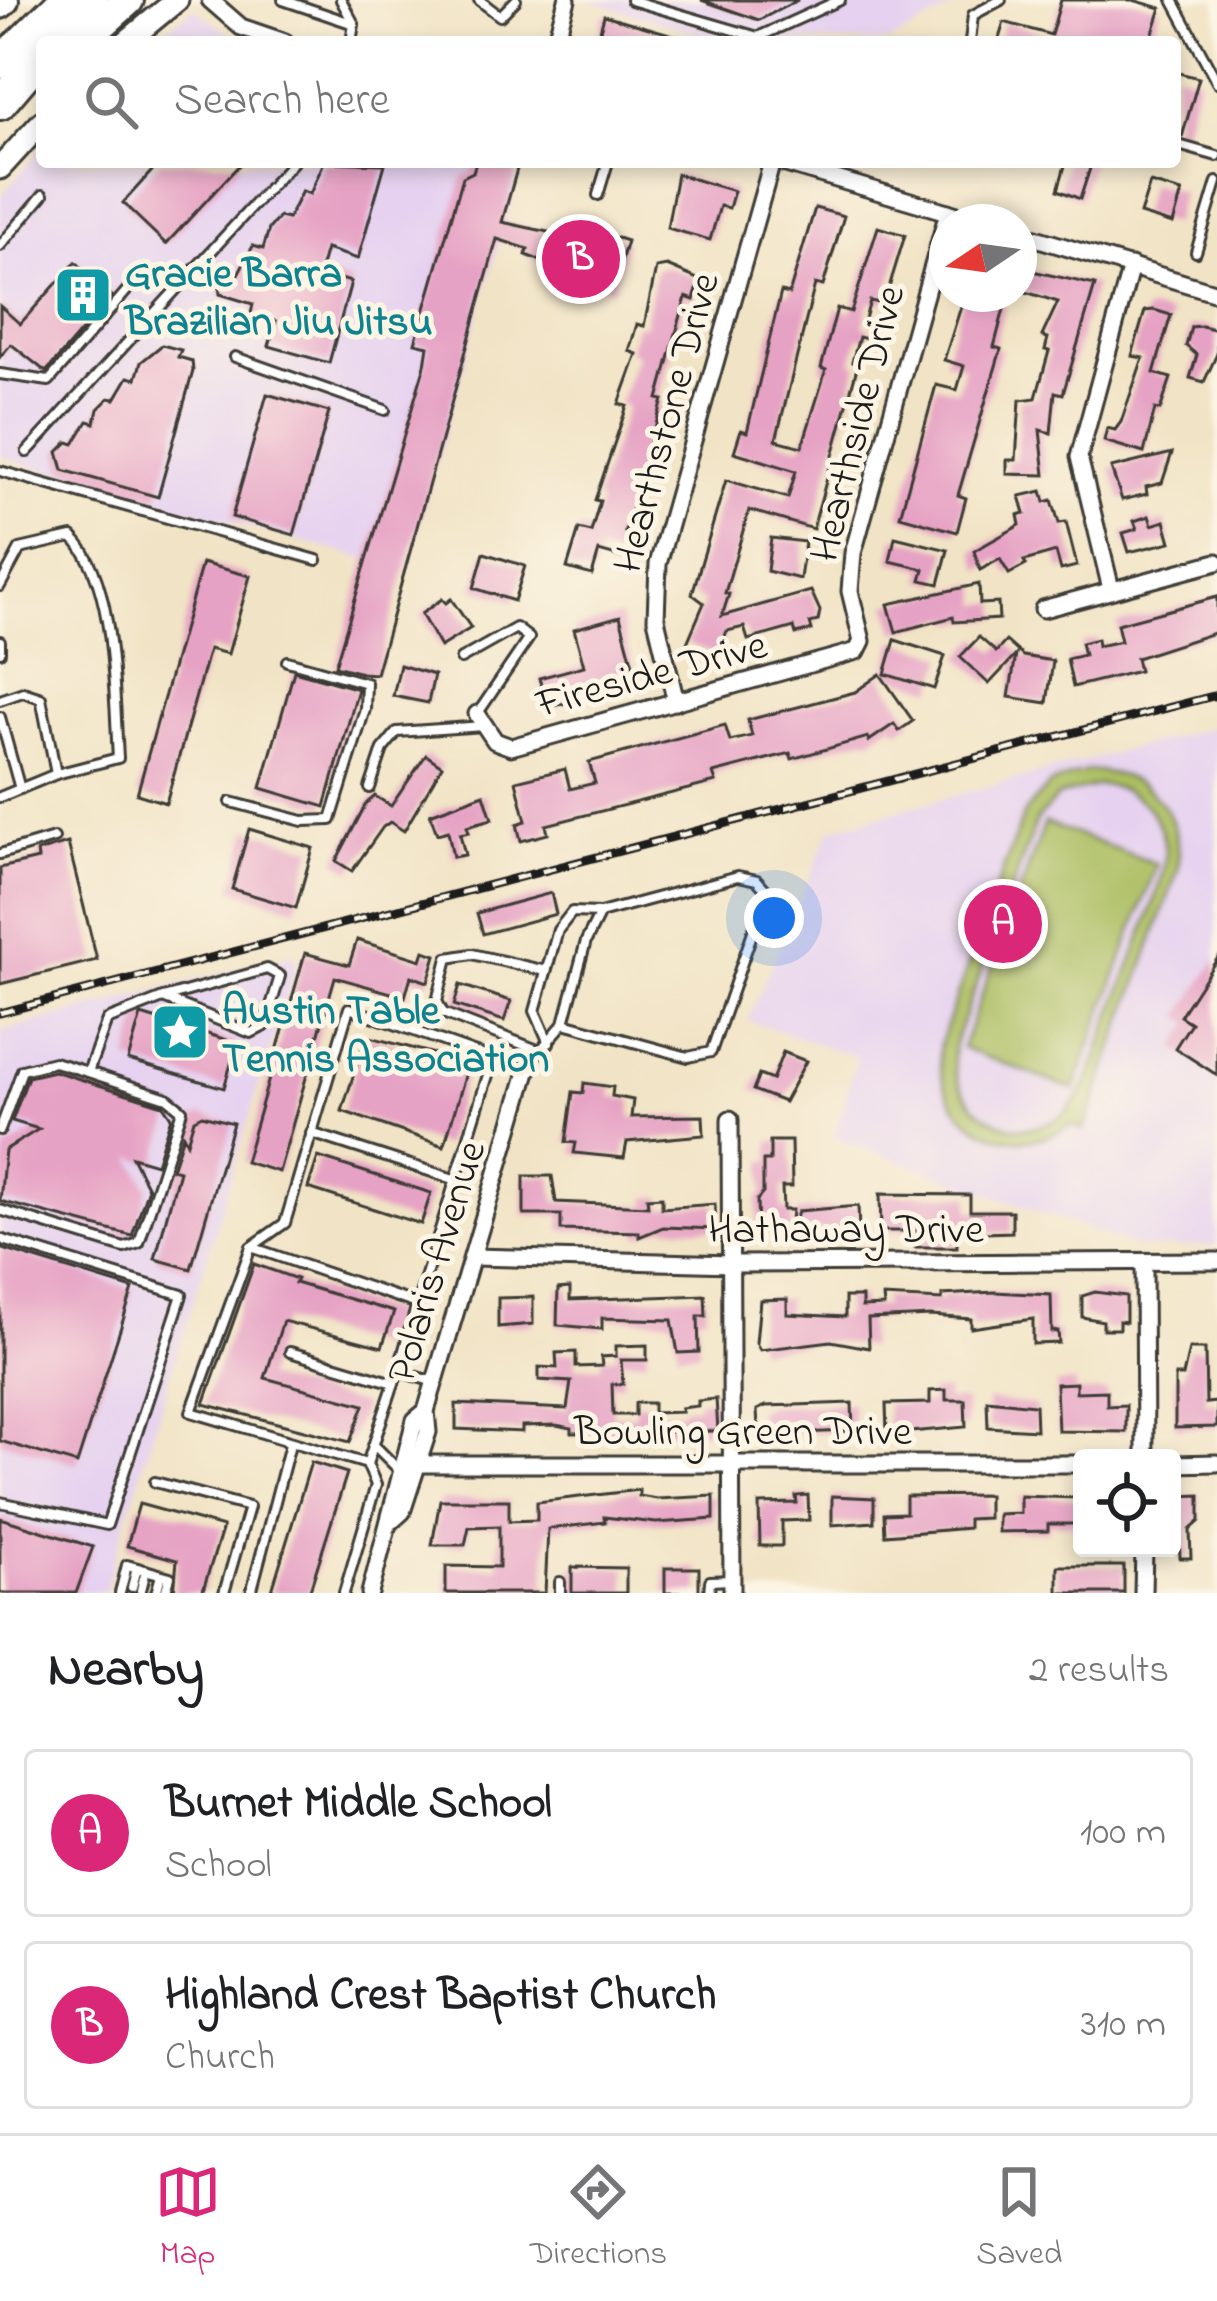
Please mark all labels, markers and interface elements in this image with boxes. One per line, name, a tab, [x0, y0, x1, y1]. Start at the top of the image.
search box	[36, 36, 1181, 168]
icon: search	[78, 69, 144, 135]
text: Search here	[174, 69, 390, 135]
north arrow	[929, 204, 1037, 312]
pin: B	[542, 214, 620, 304]
place label: Gracie Barra Brazilian Jiu Jitsu	[123, 245, 433, 354]
building icon: Gracie Barra Brazilian Jiu Jitsu	[52, 264, 114, 326]
street label: Hearthstone Drive	[599, 266, 738, 580]
street label: Hearthside Drive	[796, 279, 923, 569]
street label: Fireside Drive	[529, 616, 774, 737]
pin: A	[964, 879, 1042, 969]
your location	[744, 888, 804, 948]
place label: Austin Table Tennis Association	[222, 982, 549, 1091]
place icon: Austin Table Tennis Association	[149, 1001, 211, 1063]
street label: Polaris Avenue	[373, 1134, 504, 1391]
street label: Hathaway Drive	[708, 1201, 984, 1262]
street label: Bowling Green Drive	[573, 1403, 912, 1464]
map controls	[1073, 1449, 1181, 1557]
button: locate	[1073, 1449, 1181, 1557]
text: Nearby	[48, 1634, 204, 1709]
text: 2 results	[1029, 1643, 1169, 1700]
text: Burnet Middle School	[165, 1772, 552, 1838]
text: A	[78, 1805, 102, 1862]
text: 100 m	[1080, 1805, 1166, 1862]
text: School	[165, 1838, 272, 1895]
text: Highland Crest Baptist Church	[165, 1964, 716, 2030]
text: B	[77, 1997, 103, 2054]
text: 310 m	[1081, 1997, 1166, 2054]
text: Church	[165, 2030, 275, 2087]
tab: Map	[155, 2159, 221, 2279]
tab: Directions	[530, 2159, 667, 2279]
tab: Saved	[976, 2159, 1062, 2279]

